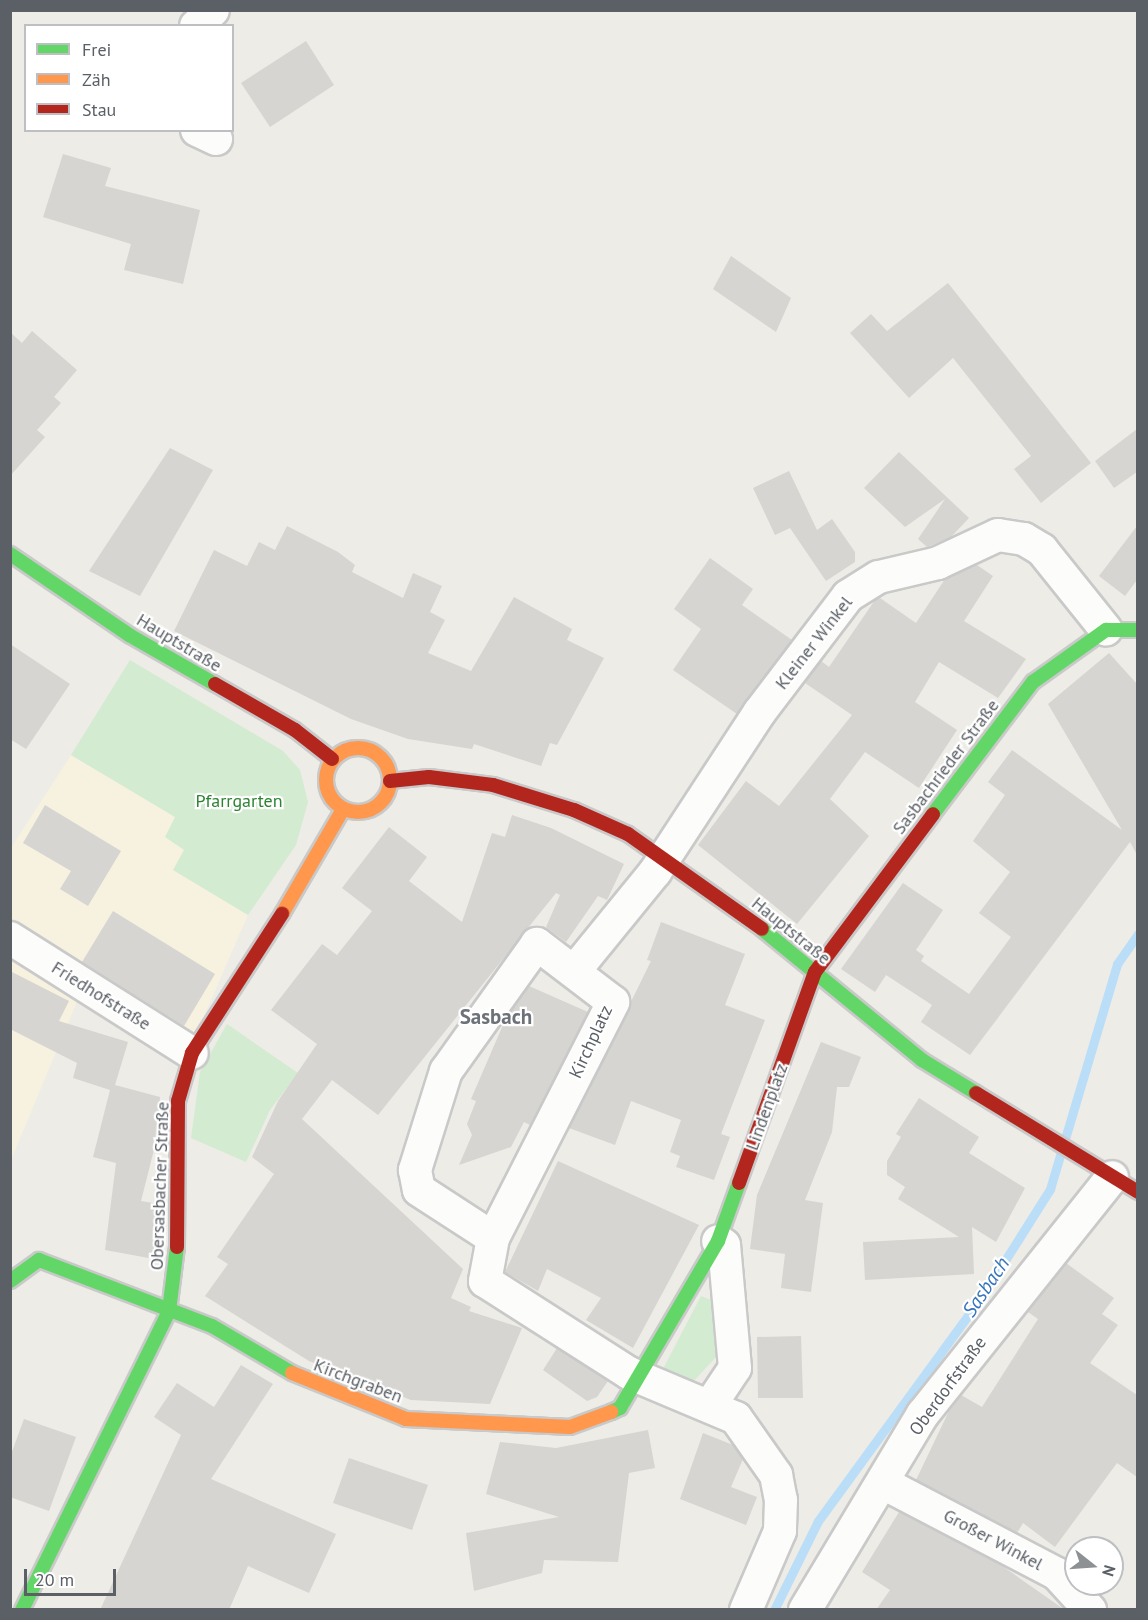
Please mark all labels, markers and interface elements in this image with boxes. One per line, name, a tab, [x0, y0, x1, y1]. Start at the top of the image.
legend	[24, 24, 234, 132]
text: Frei	[82, 38, 111, 61]
text: Zäh	[82, 68, 111, 91]
text: Stau	[82, 98, 116, 121]
street label: Kleiner Winkel	[771, 592, 857, 694]
street label: Hauptstraße	[133, 609, 225, 677]
street label: Sasbachrieder Straße	[888, 695, 1004, 839]
park label: Pfarrgarten	[195, 790, 283, 812]
street label: Hauptstraße	[747, 893, 835, 969]
street label: Friedhofstraße	[48, 957, 154, 1035]
street label: Kirchplatz	[565, 1002, 617, 1082]
district label: Sasbach	[460, 1004, 532, 1030]
street label: Lindenplatz	[741, 1061, 793, 1153]
street label: Obersasbacher Straße	[146, 1101, 174, 1271]
water label: Sasbach	[957, 1253, 1015, 1321]
street label: Oberdorfstraße	[905, 1332, 991, 1440]
street label: Kirchgraben	[311, 1354, 405, 1408]
street label: Großer Winkel	[939, 1505, 1047, 1575]
north arrow	[1064, 1536, 1124, 1596]
scale bar	[27, 1557, 118, 1595]
text: N	[1098, 1563, 1120, 1579]
text: 20 m	[35, 1568, 74, 1591]

